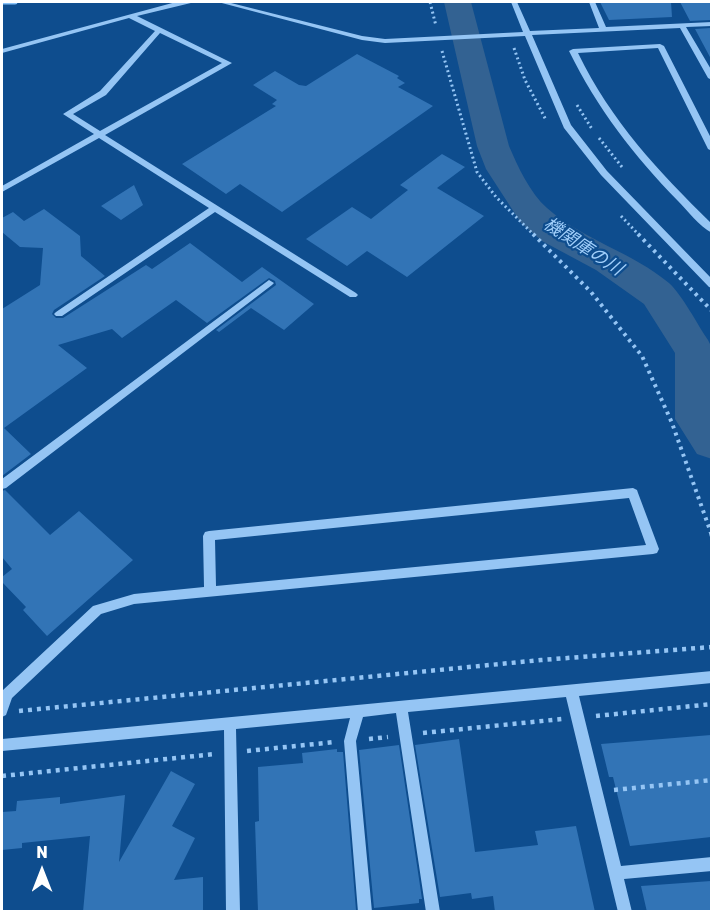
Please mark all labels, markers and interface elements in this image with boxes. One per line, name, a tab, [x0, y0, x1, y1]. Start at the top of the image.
water label: 機関庫の川	[539, 213, 627, 281]
north arrow	[12, 841, 72, 901]
text: N	[36, 843, 48, 862]

